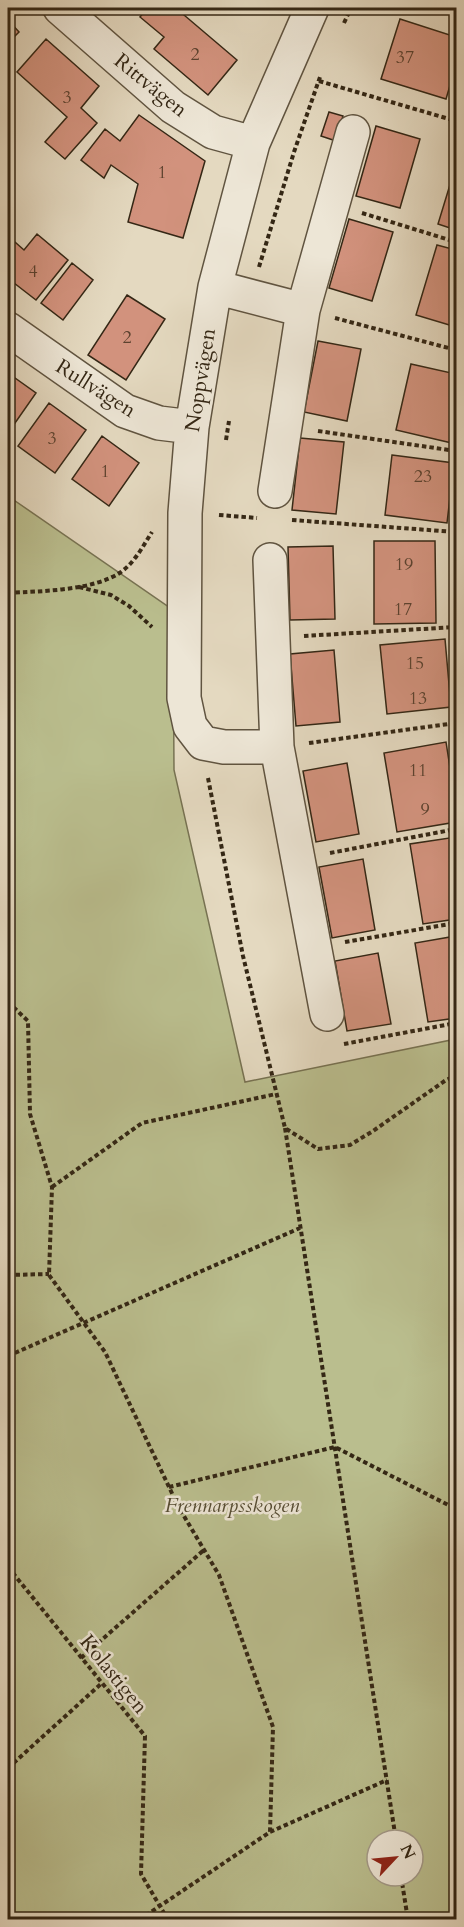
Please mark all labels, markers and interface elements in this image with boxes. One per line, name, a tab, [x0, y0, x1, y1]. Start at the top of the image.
house number: 2	[190, 42, 200, 67]
house number: 37	[396, 45, 414, 70]
street label: Rittvägen	[108, 47, 194, 124]
house number: 3	[62, 85, 72, 110]
house number: 1	[157, 160, 167, 185]
house number: 4	[28, 259, 38, 284]
house number: 2	[122, 325, 132, 350]
street label: Noppvägen	[178, 326, 223, 434]
street label: Rullvägen	[50, 352, 142, 425]
house number: 3	[47, 426, 57, 451]
house number: 1	[100, 459, 110, 484]
house number: 23	[414, 464, 432, 489]
house number: 19	[395, 552, 413, 577]
house number: 17	[394, 597, 412, 622]
house number: 15	[406, 651, 424, 676]
house number: 13	[409, 686, 427, 711]
house number: 11	[409, 758, 427, 783]
house number: 9	[420, 797, 430, 822]
park label: Frennarpsskogen	[165, 1491, 300, 1520]
street label: Kolastigen	[73, 1629, 155, 1720]
north arrow	[365, 1828, 425, 1888]
text: N	[395, 1841, 421, 1863]

